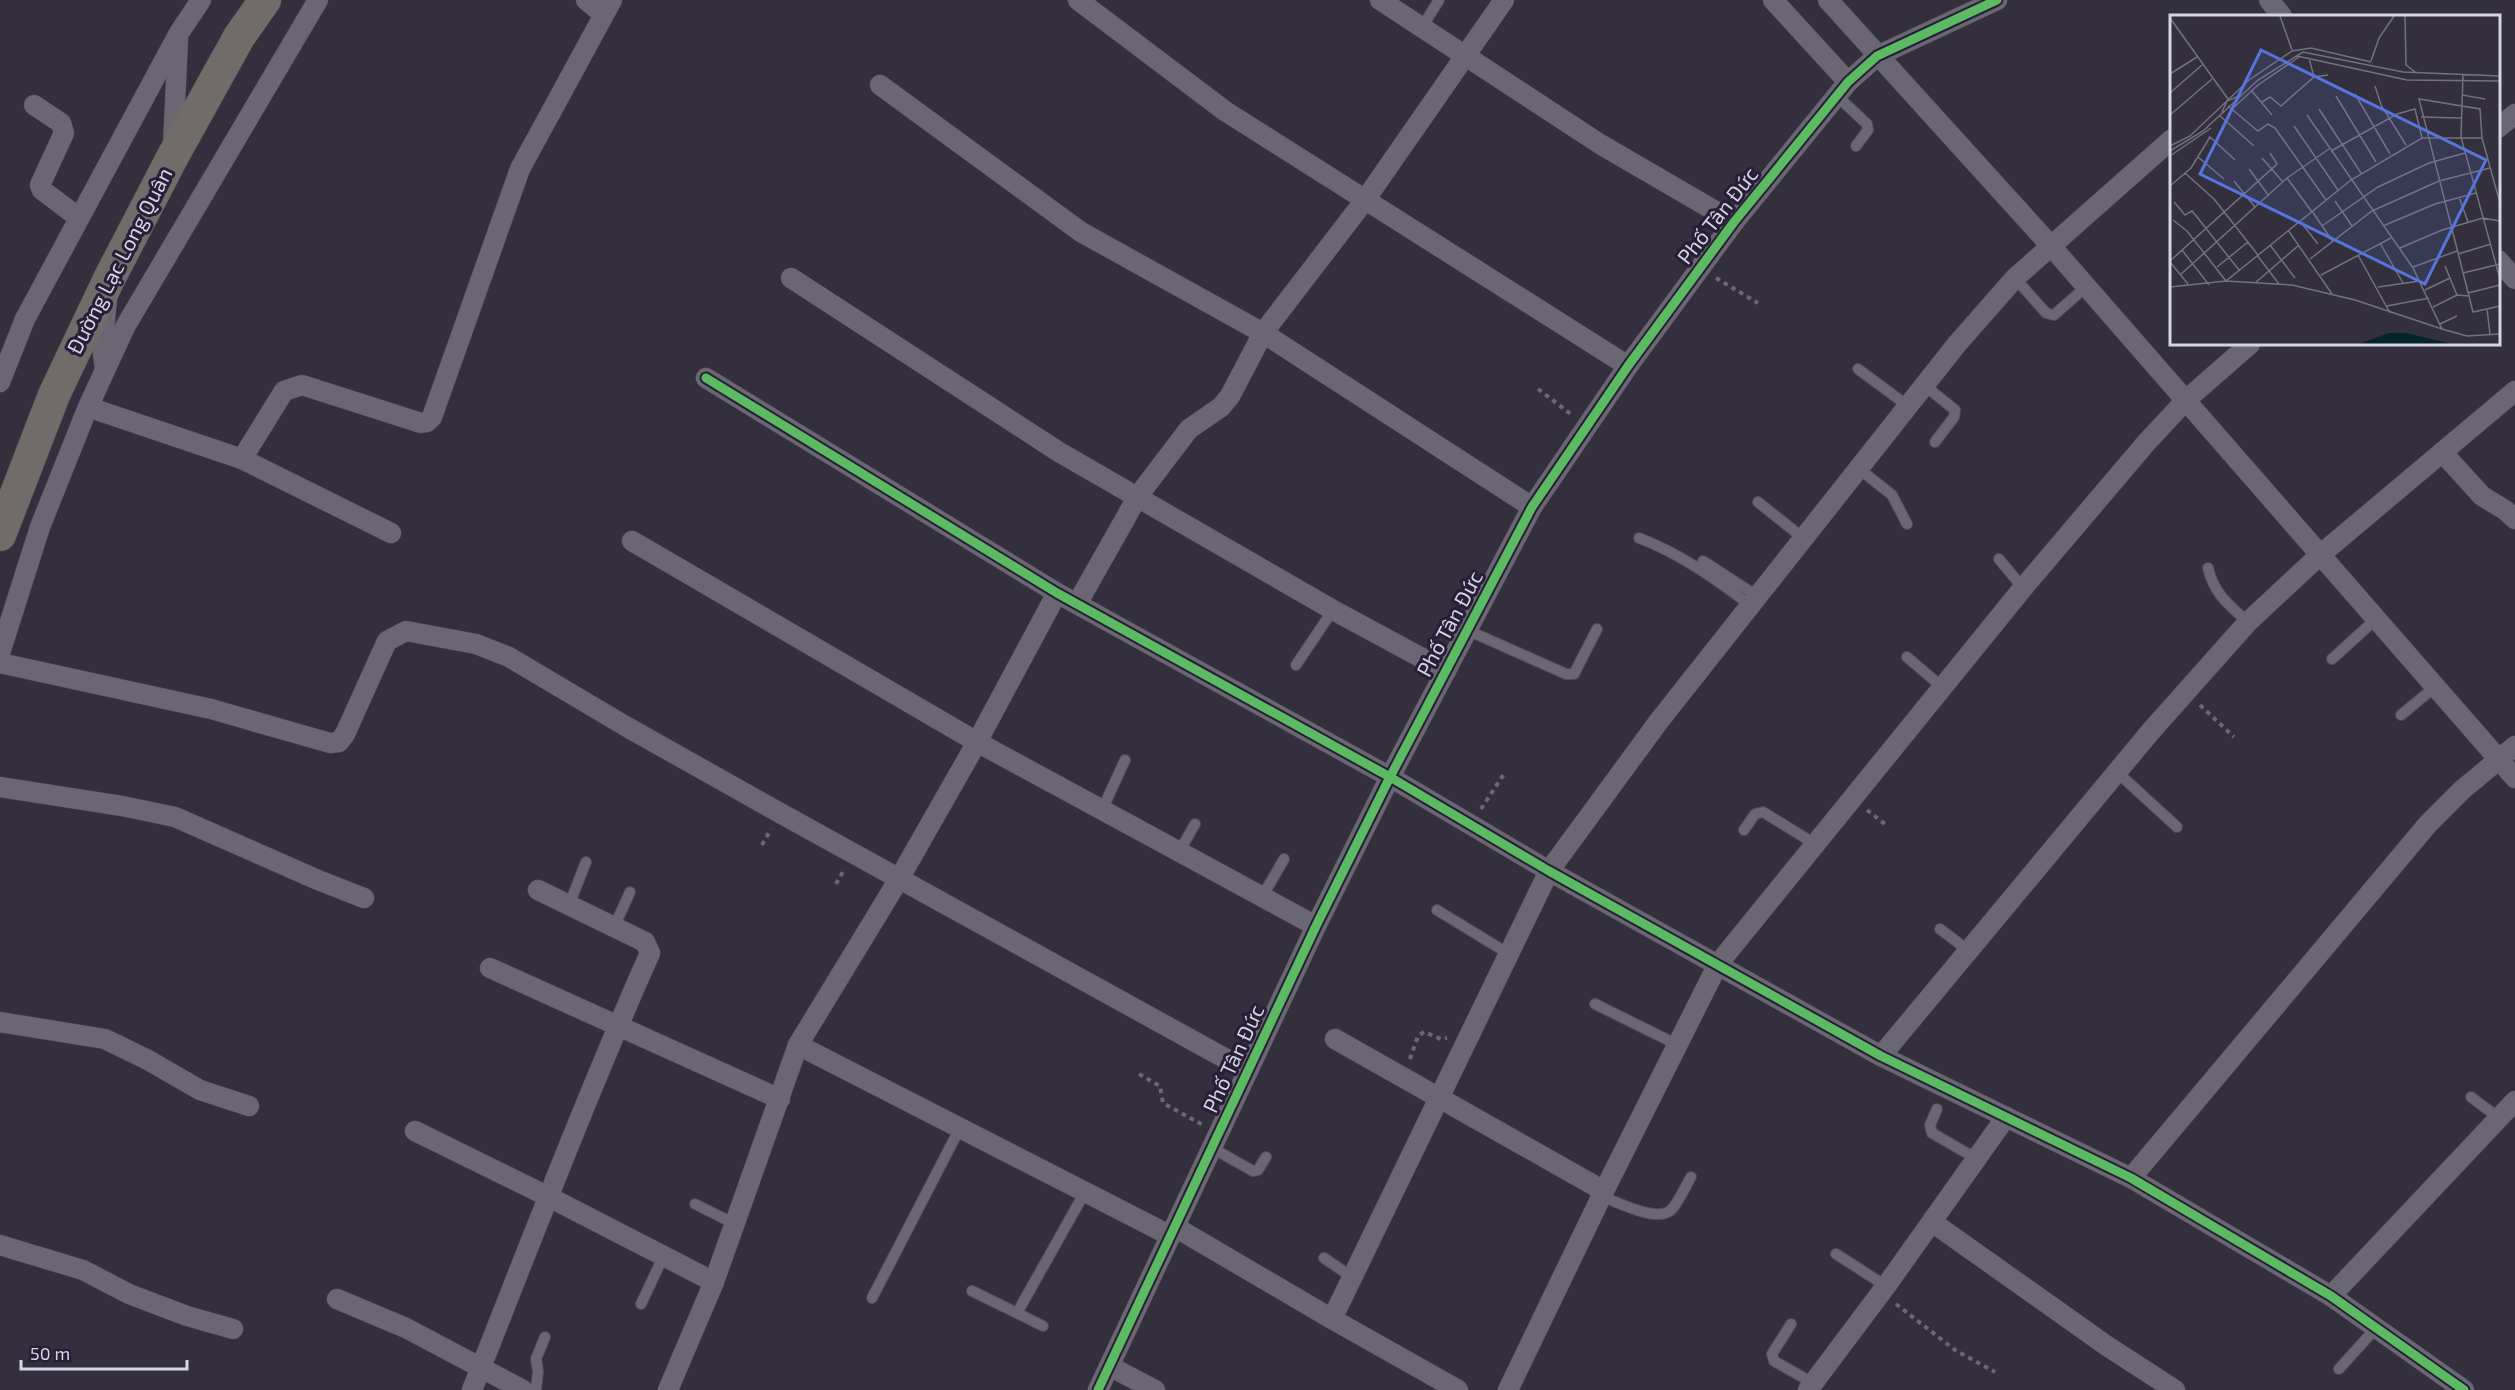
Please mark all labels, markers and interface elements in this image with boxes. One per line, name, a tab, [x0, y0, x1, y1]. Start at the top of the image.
inset map	[2170, 15, 2500, 345]
street label: Phố Tân Đức	[1671, 162, 1762, 269]
street label: Đường Lạc Long Quân	[61, 163, 177, 358]
street label: Phố Tân Đức	[1410, 566, 1487, 680]
street label: Phố Tân Đức	[1197, 1000, 1269, 1116]
scale bar	[21, 1333, 188, 1371]
text: 50 m	[30, 1342, 70, 1364]

